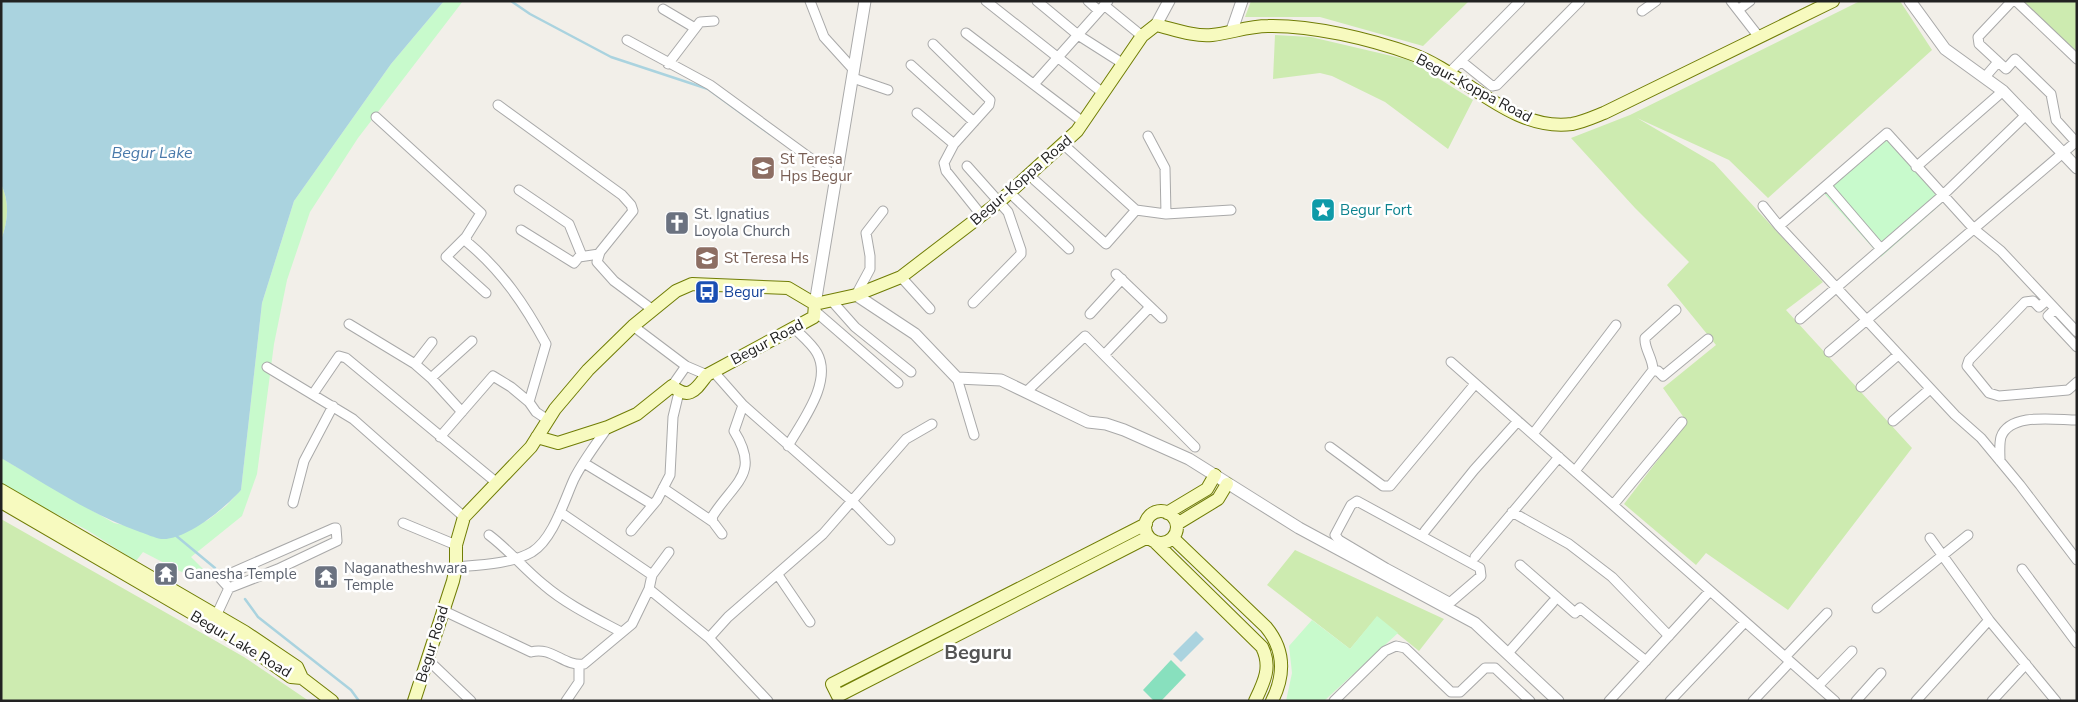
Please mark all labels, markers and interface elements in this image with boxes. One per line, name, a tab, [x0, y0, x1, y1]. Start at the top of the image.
street label: Begur-Koppa Road	[1413, 49, 1535, 127]
street label: Begur-Koppa Road	[966, 130, 1076, 230]
water label: Begur Lake	[112, 142, 193, 164]
place label: St Teresa Hps Begur	[780, 149, 853, 186]
school or university icon: St Teresa Hps Begur	[750, 155, 776, 181]
place icon: Begur Fort	[1310, 197, 1336, 223]
place label: Begur Fort	[1340, 200, 1413, 220]
place label: St. Ignatius Loyola Church	[694, 204, 790, 241]
church icon: St. Ignatius Loyola Church	[664, 210, 690, 236]
school or university icon: St Teresa Hs	[694, 245, 720, 271]
place label: St Teresa Hs	[724, 248, 809, 268]
bus stop icon: Begur	[694, 279, 720, 305]
place label: Begur	[724, 282, 765, 302]
street label: Begur Road	[727, 315, 807, 369]
place label: Naganatheshwara Temple	[344, 558, 467, 595]
temple icon: Ganesha Temple	[153, 561, 179, 587]
place label: Ganesha Temple	[184, 564, 297, 584]
temple icon: Naganatheshwara Temple	[313, 564, 339, 590]
street label: Begur Road	[411, 603, 453, 685]
street label: Begur Lake Road	[187, 606, 295, 682]
district label: Beguru	[944, 639, 1012, 666]

